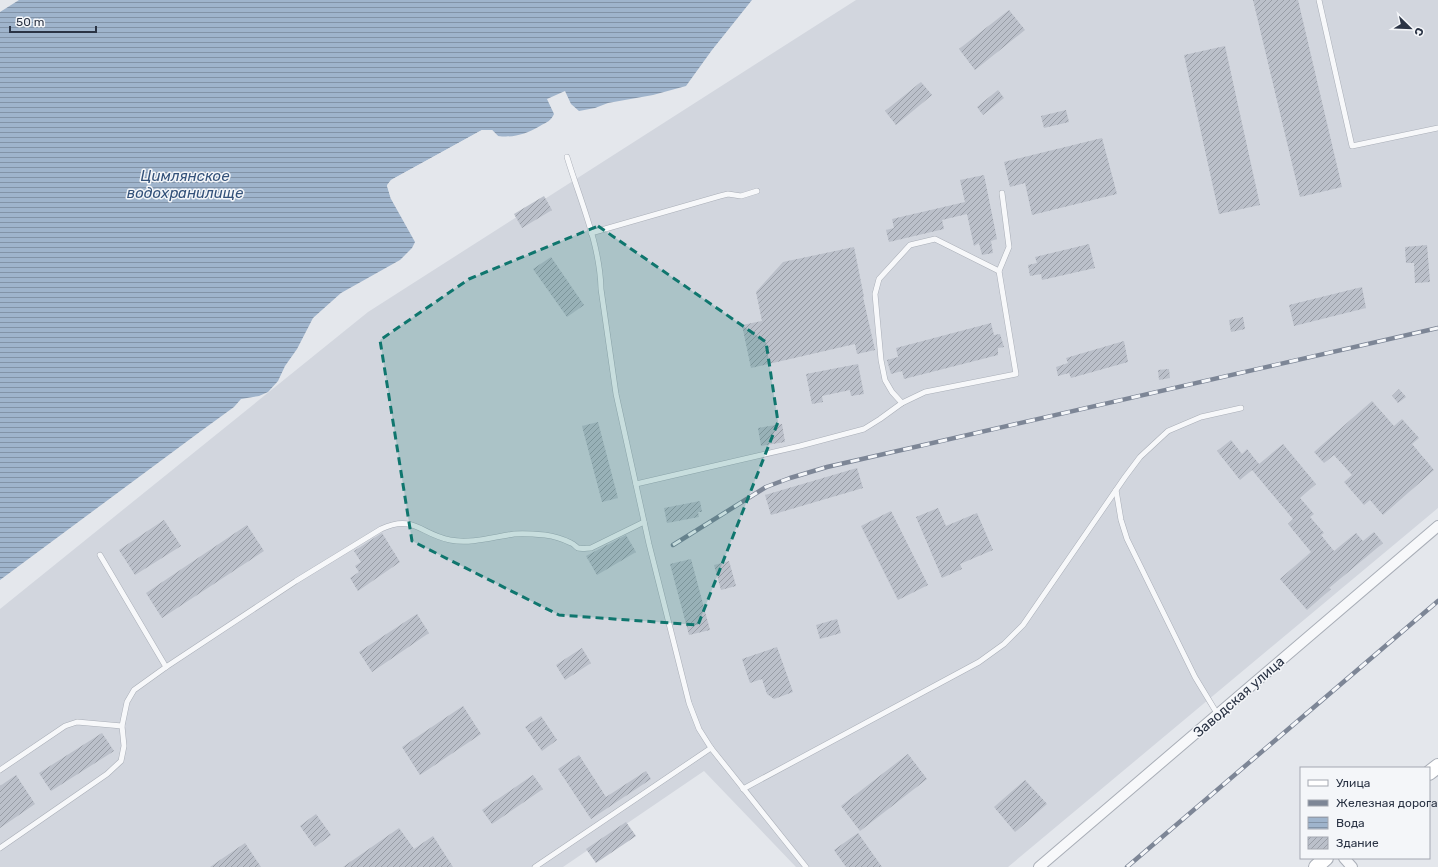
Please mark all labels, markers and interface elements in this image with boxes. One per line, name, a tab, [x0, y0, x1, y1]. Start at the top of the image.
scale bar	[10, 8, 96, 34]
north arrow	[1390, 8, 1430, 48]
text: 50 m	[16, 15, 44, 29]
text: С	[1411, 26, 1426, 38]
water label: Цимлянское водохранилище	[127, 167, 244, 202]
street label: Заводская улица	[1190, 653, 1288, 741]
legend	[1300, 767, 1430, 859]
text: Улица	[1336, 776, 1370, 790]
text: Железная дорога	[1336, 796, 1438, 810]
text: Вода	[1336, 816, 1365, 830]
text: Здание	[1336, 836, 1379, 850]

